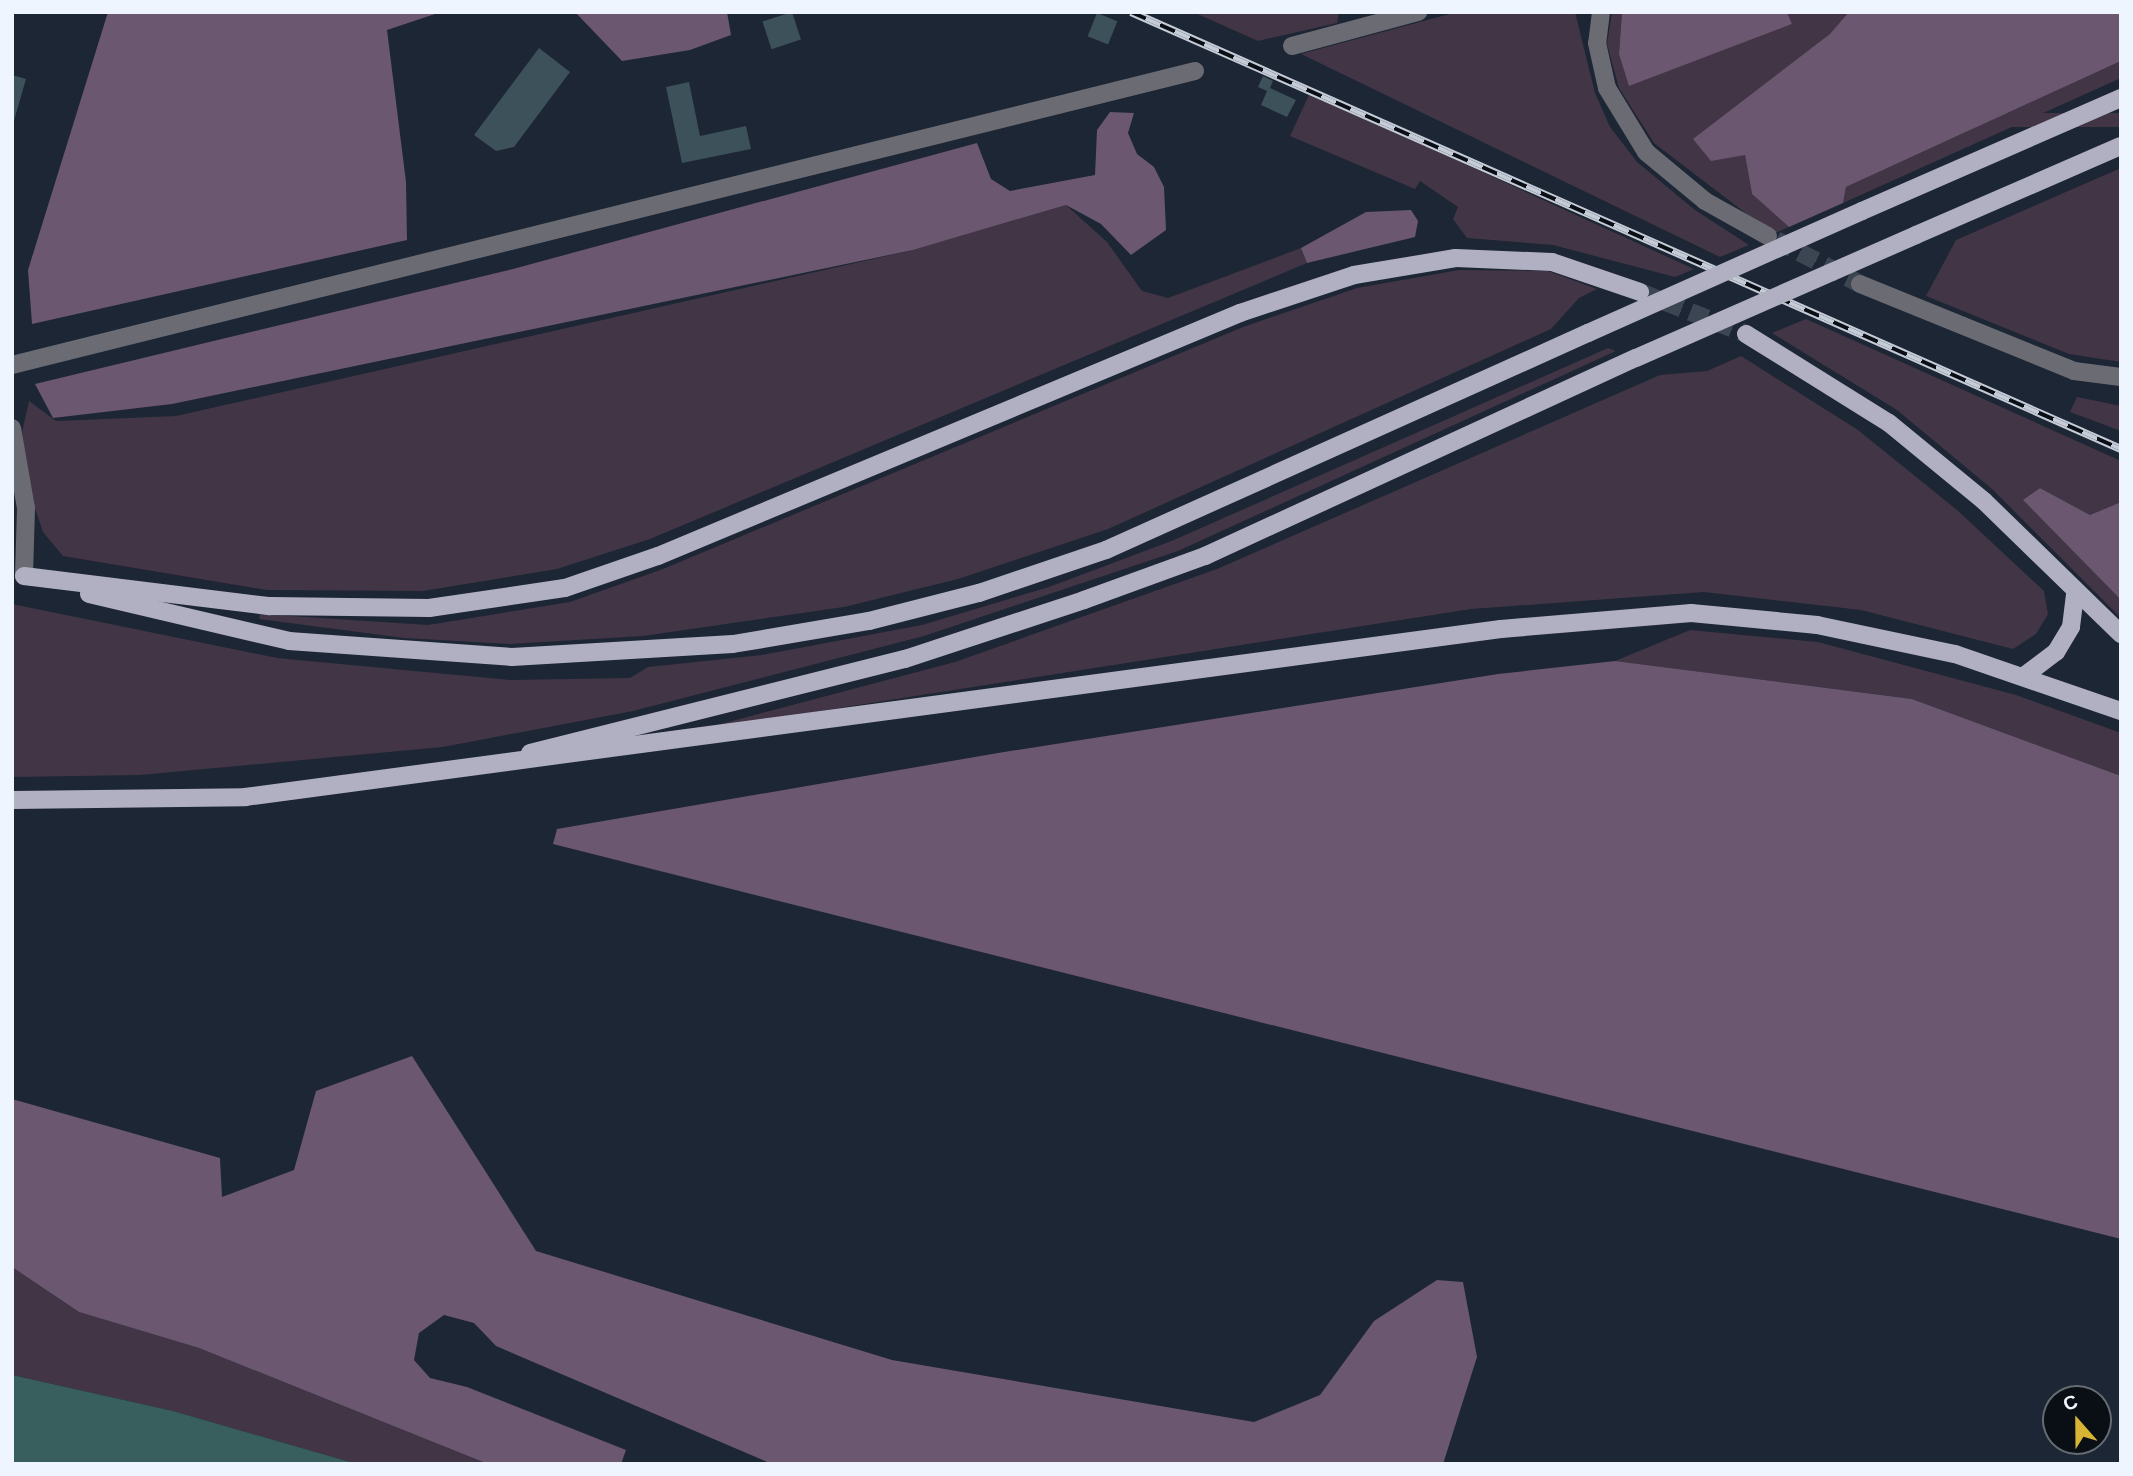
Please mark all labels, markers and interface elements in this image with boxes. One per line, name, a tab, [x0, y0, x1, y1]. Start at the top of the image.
north arrow	[2042, 1385, 2112, 1455]
text: С	[2059, 1389, 2081, 1415]

